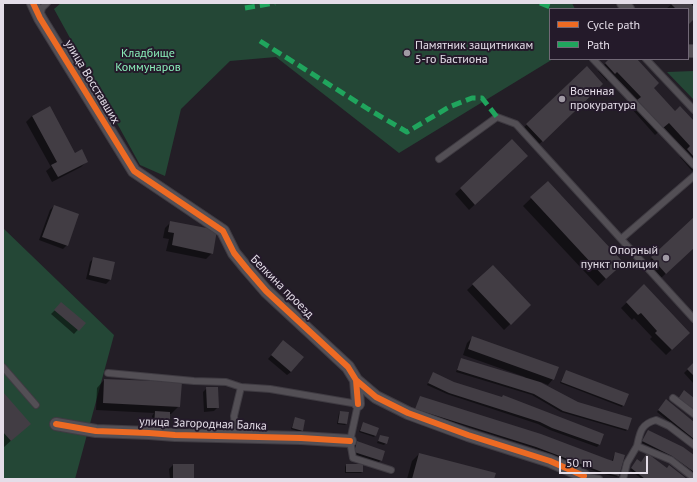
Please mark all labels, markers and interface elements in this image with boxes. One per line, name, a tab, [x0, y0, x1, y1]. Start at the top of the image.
legend	[549, 8, 689, 60]
text: Cycle path	[587, 17, 640, 32]
street label: улица Восставших	[61, 37, 123, 127]
text: Path	[587, 37, 610, 52]
place label: Памятник защитникам 5-го Бастиона	[415, 39, 533, 67]
park label: Кладбище Коммунаров	[115, 47, 181, 75]
marker: Памятник защитникам 5-го Бастиона	[402, 48, 412, 58]
place label: Военная прокуратура	[570, 85, 636, 113]
marker: Военная прокуратура	[557, 94, 567, 104]
place label: Опорный пункт полиции	[581, 244, 658, 272]
street label: Белкина проезд	[247, 252, 317, 322]
marker: Опорный пункт полиции	[661, 253, 671, 263]
street label: улица Загородная Балка	[139, 415, 267, 433]
scale bar	[561, 448, 650, 474]
text: 50 m	[566, 455, 592, 470]

